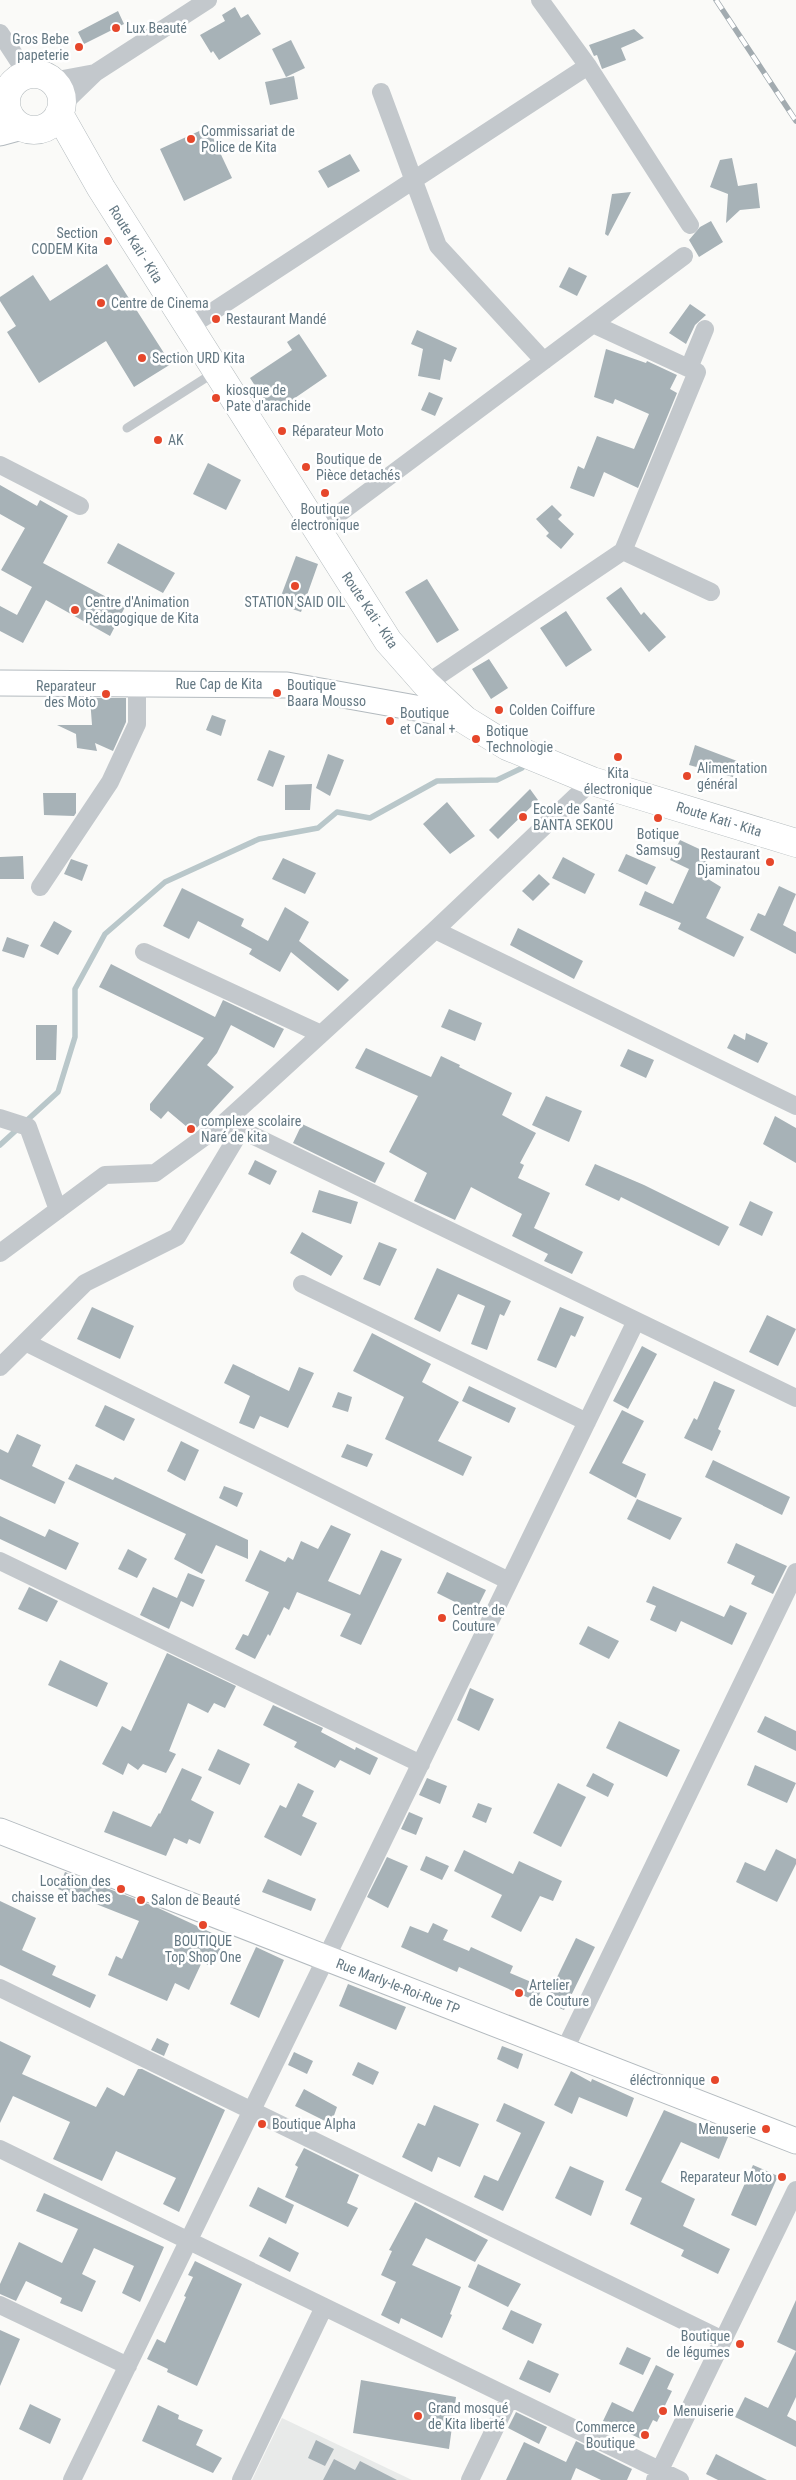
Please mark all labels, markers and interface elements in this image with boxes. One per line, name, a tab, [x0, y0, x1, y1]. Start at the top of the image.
place label: Lux Beauté	[126, 20, 187, 36]
marker: Lux Beauté	[110, 22, 122, 34]
place label: Gros Bebe papeterie	[12, 31, 69, 63]
marker: Gros Bebe papeterie	[73, 41, 85, 53]
place label: Commissariat de Police de Kita	[201, 123, 295, 155]
marker: Commissariat de Police de Kita	[185, 133, 197, 145]
street label: Route Kati - Kita	[106, 202, 166, 286]
place label: Section CODEM Kita	[31, 225, 98, 257]
marker: Section CODEM Kita	[102, 235, 114, 247]
place label: Centre de Cinema	[111, 295, 209, 311]
marker: Centre de Cinema	[95, 297, 107, 309]
place label: Restaurant Mandé	[226, 311, 327, 327]
marker: Restaurant Mandé	[210, 313, 222, 325]
place label: Section URD Kita	[152, 350, 245, 366]
marker: Section URD Kita	[136, 352, 148, 364]
place label: kiosque de Pate d'arachide	[226, 382, 311, 414]
marker: kiosque de Pate d'arachide	[210, 392, 222, 404]
place label: Réparateur Moto	[292, 423, 384, 439]
marker: Réparateur Moto	[276, 425, 288, 437]
place label: AK	[168, 432, 184, 448]
marker: AK	[152, 434, 164, 446]
place label: Boutique de Pièce detachés	[316, 451, 400, 483]
marker: Boutique de Pièce detachés	[300, 461, 312, 473]
marker: Boutique électronique	[319, 487, 331, 499]
place label: Boutique électronique	[291, 501, 360, 533]
street label: Route Kati - Kita	[339, 569, 401, 651]
marker: STATION SAID OIL	[289, 580, 301, 592]
place label: Centre d'Animation Pédagogique de Kita	[85, 594, 199, 626]
place label: STATION SAID OIL	[245, 594, 346, 610]
marker: Centre d'Animation Pédagogique de Kita	[69, 604, 81, 616]
street label: Rue Cap de Kita	[175, 676, 263, 692]
place label: Boutique Baara Mousso	[287, 677, 366, 709]
place label: Reparateur des Moto	[36, 678, 96, 710]
marker: Boutique Baara Mousso	[271, 687, 283, 699]
marker: Reparateur des Moto	[100, 688, 112, 700]
place label: Colden Coiffure	[509, 702, 596, 718]
marker: Colden Coiffure	[493, 704, 505, 716]
place label: Boutique et Canal +	[400, 705, 455, 737]
marker: Boutique et Canal +	[384, 715, 396, 727]
place label: Botique Technologie	[486, 723, 554, 755]
marker: Botique Technologie	[470, 733, 482, 745]
marker: Kita électronique	[612, 751, 624, 763]
place label: Alimentation général	[697, 760, 767, 792]
place label: Kita électronique	[584, 765, 653, 797]
marker: Alimentation général	[681, 770, 693, 782]
street label: Route Kati - Kita	[674, 798, 764, 840]
place label: Ecole de Santé BANTA SEKOU	[533, 801, 615, 833]
marker: Ecole de Santé BANTA SEKOU	[517, 811, 529, 823]
marker: Botique Samsug	[652, 812, 664, 824]
place label: Botique Samsug	[636, 826, 680, 858]
place label: Restaurant Djaminatou	[697, 846, 760, 878]
marker: Restaurant Djaminatou	[764, 856, 776, 868]
place label: complexe scolaire Naré de kita	[201, 1113, 302, 1145]
marker: complexe scolaire Naré de kita	[185, 1123, 197, 1135]
place label: Centre de Couture	[452, 1602, 505, 1634]
marker: Centre de Couture	[436, 1612, 448, 1624]
place label: Location des chaisse et baches	[12, 1873, 111, 1905]
marker: Location des chaisse et baches	[115, 1883, 127, 1895]
place label: Salon de Beauté	[151, 1892, 241, 1908]
marker: Salon de Beauté	[135, 1894, 147, 1906]
marker: BOUTIQUE Top Shop One	[197, 1919, 209, 1931]
place label: BOUTIQUE Top Shop One	[165, 1933, 242, 1965]
street label: Rue Marly-le-Roi-Rue TP	[334, 1955, 462, 2017]
place label: Artelier de Couture	[529, 1977, 589, 2009]
marker: Artelier de Couture	[513, 1987, 525, 1999]
place label: éléctronnique	[630, 2072, 705, 2088]
marker: éléctronnique	[709, 2074, 721, 2086]
place label: Boutique Alpha	[272, 2116, 356, 2132]
marker: Boutique Alpha	[256, 2118, 268, 2130]
place label: Menuserie	[698, 2121, 756, 2137]
marker: Menuserie	[760, 2123, 772, 2135]
place label: Reparateur Moto	[680, 2169, 772, 2185]
marker: Reparateur Moto	[776, 2171, 788, 2183]
place label: Boutique de légumes	[666, 2328, 730, 2360]
marker: Boutique de légumes	[734, 2338, 746, 2350]
place label: Grand mosqué de Kita liberté	[428, 2400, 509, 2432]
place label: Menuiserie	[673, 2403, 734, 2419]
marker: Menuiserie	[657, 2405, 669, 2417]
marker: Grand mosqué de Kita liberté	[412, 2410, 424, 2422]
place label: Commerce Boutique	[575, 2419, 635, 2451]
marker: Commerce Boutique	[639, 2429, 651, 2441]

